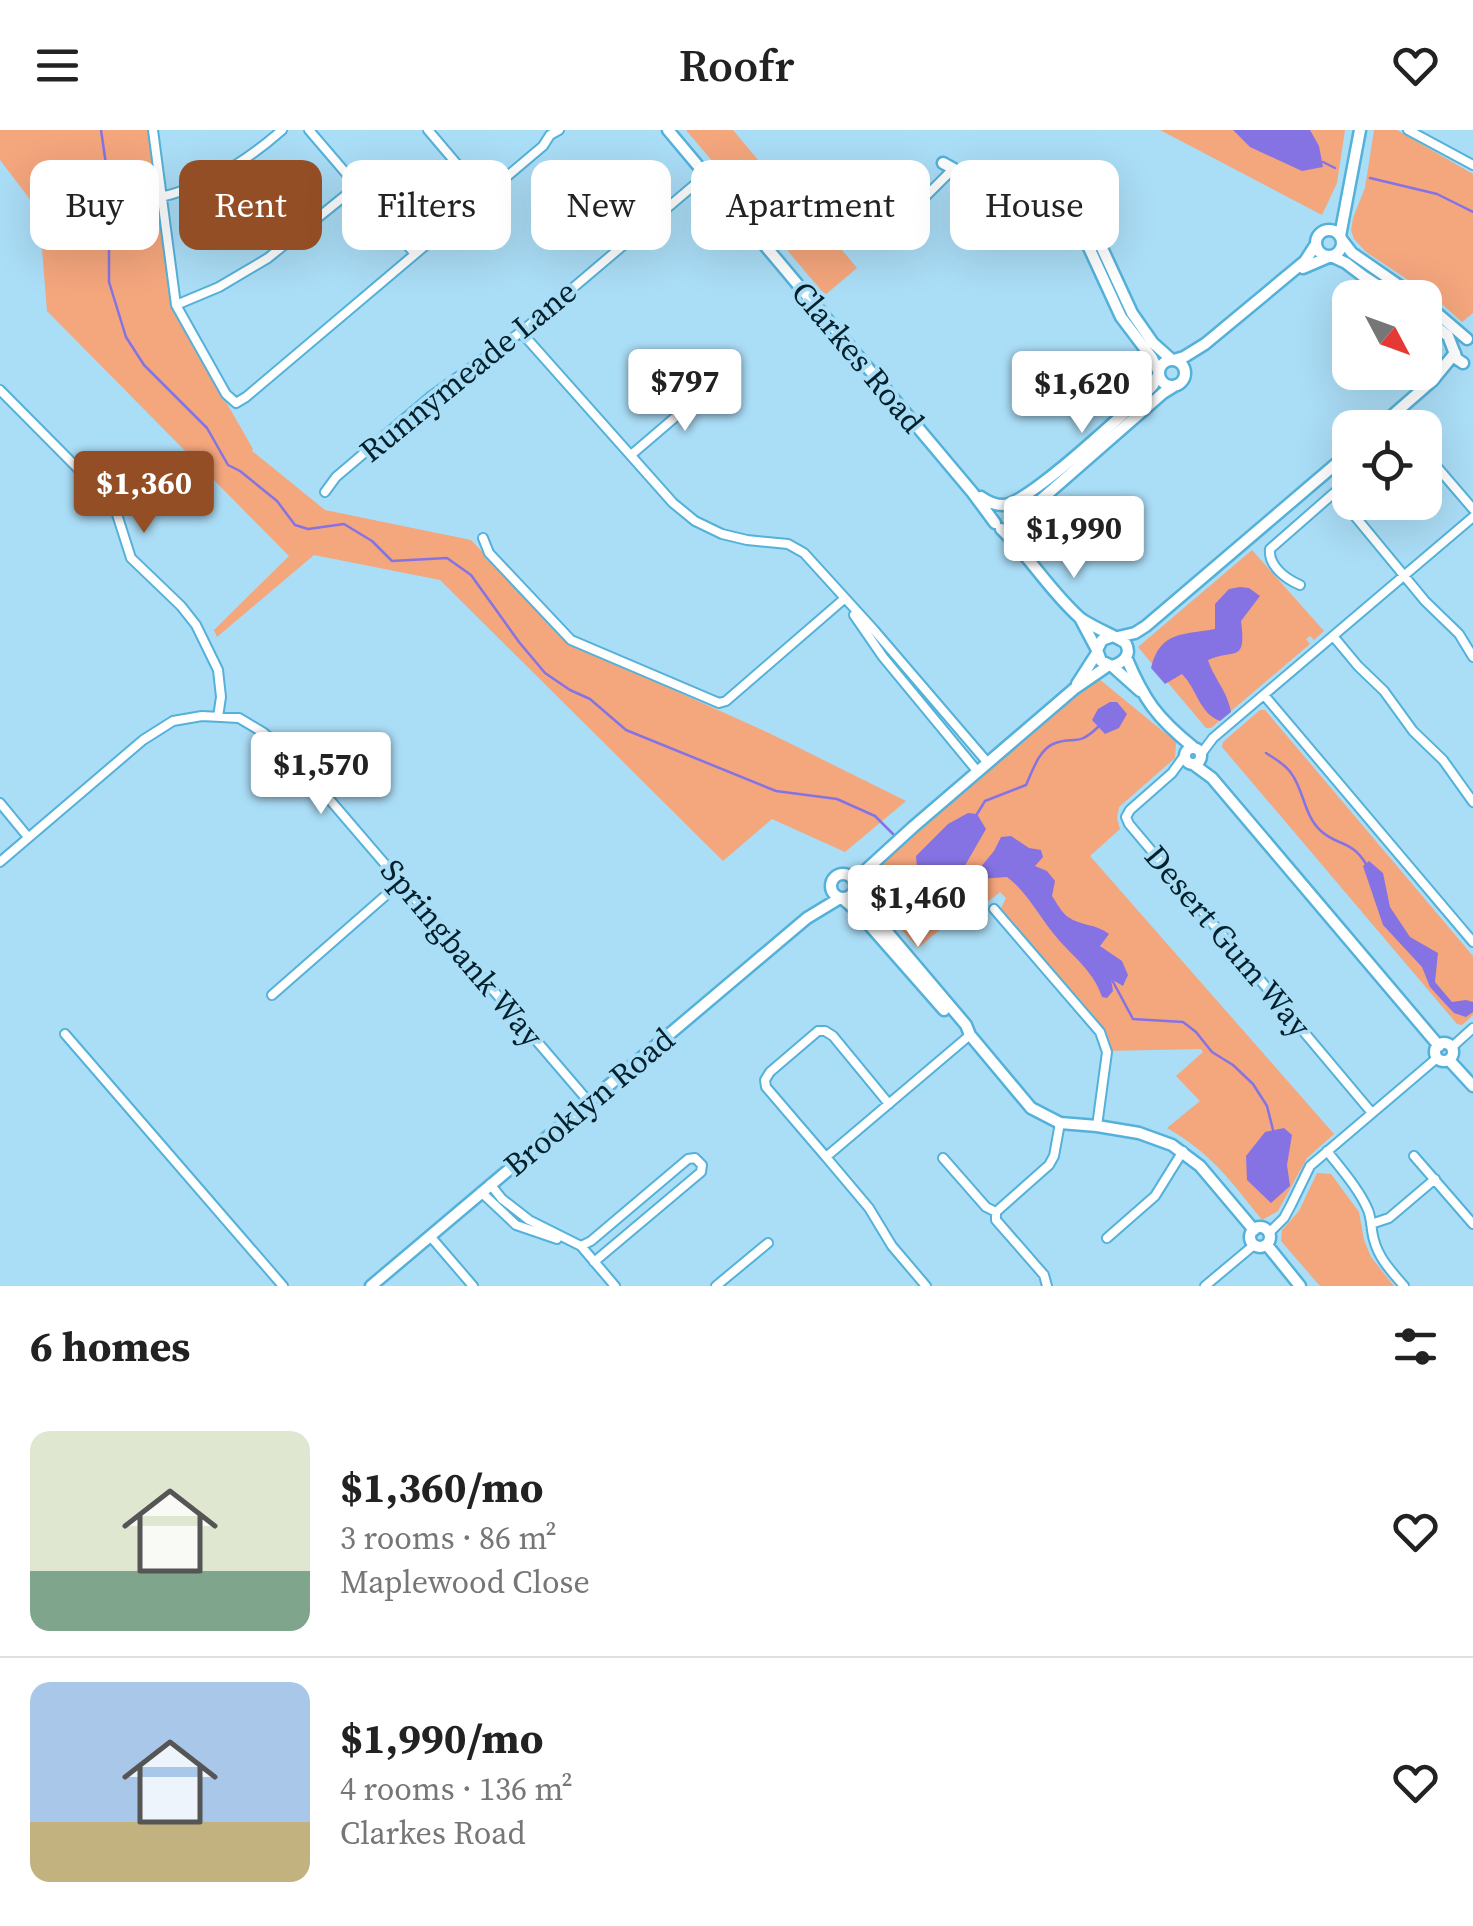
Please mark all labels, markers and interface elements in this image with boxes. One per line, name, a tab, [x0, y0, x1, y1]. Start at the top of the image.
text: Roofr	[679, 34, 794, 96]
icon: menu	[30, 38, 85, 93]
icon: heart	[1388, 38, 1443, 93]
chip: Buy	[30, 160, 159, 250]
chip: Rent	[179, 160, 322, 250]
chip: Filters	[342, 160, 511, 250]
chip: New	[531, 160, 671, 250]
chip: Apartment	[691, 160, 930, 250]
chip: House	[950, 160, 1119, 250]
street label: Runnymeade Lane	[350, 270, 586, 472]
street label: Clarkes Road	[781, 272, 935, 442]
north arrow	[1332, 280, 1442, 390]
map controls	[1332, 280, 1442, 520]
pin: $797	[626, 349, 744, 434]
pin: $1,620	[1001, 351, 1163, 436]
text: $797	[650, 359, 720, 403]
text: $1,620	[1034, 361, 1130, 405]
button: locate	[1332, 410, 1442, 520]
pin: $1,360	[63, 451, 225, 536]
text: $1,360	[96, 461, 192, 505]
pin: $1,990	[993, 496, 1155, 581]
text: $1,990	[1026, 506, 1122, 550]
pin: $1,570	[240, 732, 402, 817]
text: $1,570	[273, 742, 369, 786]
street label: Desert Gum Way	[1135, 836, 1322, 1047]
street label: Springbank Way	[370, 850, 554, 1057]
pin: $1,460	[837, 865, 999, 950]
text: $1,460	[870, 875, 966, 919]
street label: Brooklyn Road	[494, 1017, 684, 1187]
text: 6 homes	[30, 1317, 190, 1375]
icon: filters	[1388, 1319, 1443, 1374]
text: $1,360/mo	[340, 1458, 543, 1516]
icon: home	[110, 1471, 230, 1591]
icon: heart	[1388, 1504, 1443, 1559]
text: 3 rooms · 86 m²	[340, 1516, 557, 1560]
text: Maplewood Close	[340, 1560, 590, 1604]
text: $1,990/mo	[340, 1709, 543, 1767]
icon: home	[110, 1722, 230, 1842]
icon: heart	[1388, 1755, 1443, 1810]
text: 4 rooms · 136 m²	[340, 1767, 573, 1811]
text: Clarkes Road	[340, 1811, 526, 1855]

